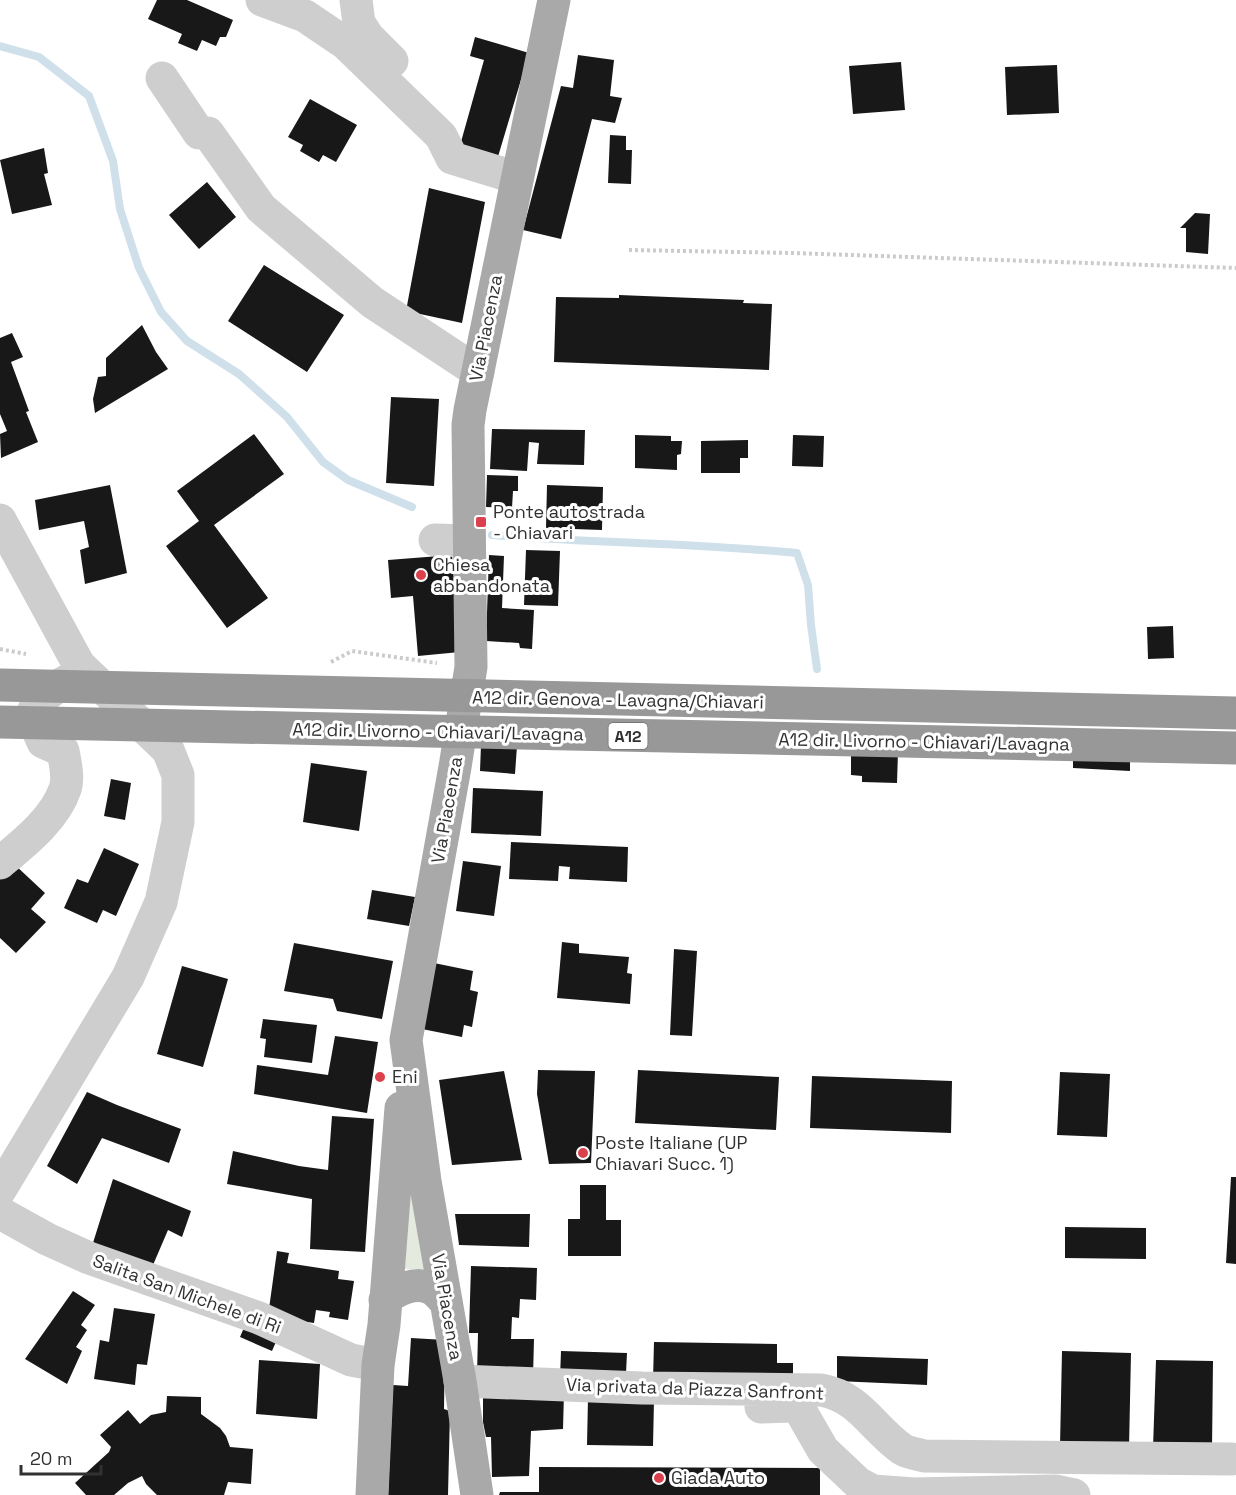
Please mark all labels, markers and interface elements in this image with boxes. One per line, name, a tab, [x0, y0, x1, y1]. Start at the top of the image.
street label: Via Piacenza	[464, 273, 507, 383]
place label: Ponte autostrada - Chiavari	[493, 500, 645, 544]
marker: Ponte autostrada - Chiavari	[474, 515, 488, 529]
place label: Chiesa abbandonata	[433, 553, 550, 597]
marker: Chiesa abbandonata	[414, 568, 428, 582]
street label: A12 dir. Genova - Lavagna/Chiavari	[472, 685, 764, 714]
street label: A12 dir. Livorno - Chiavari/Lavagna	[292, 717, 584, 746]
road number: A12	[608, 723, 648, 749]
street label: A12 dir. Livorno - Chiavari/Lavagna	[778, 727, 1070, 756]
street label: Via Piacenza	[426, 755, 467, 865]
place label: Eni	[392, 1065, 418, 1088]
marker: Eni	[373, 1070, 387, 1084]
place label: Poste Italiane (UP Chiavari Succ. 1)	[595, 1131, 747, 1175]
marker: Poste Italiane (UP Chiavari Succ. 1)	[576, 1146, 590, 1160]
street label: Salita San Michele di Ri	[90, 1249, 285, 1338]
street label: Via Piacenza	[427, 1252, 468, 1362]
street label: Via privata da Piazza Sanfront	[566, 1372, 824, 1405]
scale bar	[21, 1438, 100, 1476]
text: 20 m	[30, 1447, 73, 1470]
place label: Giada Auto	[671, 1466, 765, 1489]
marker: Giada Auto	[652, 1471, 666, 1485]

